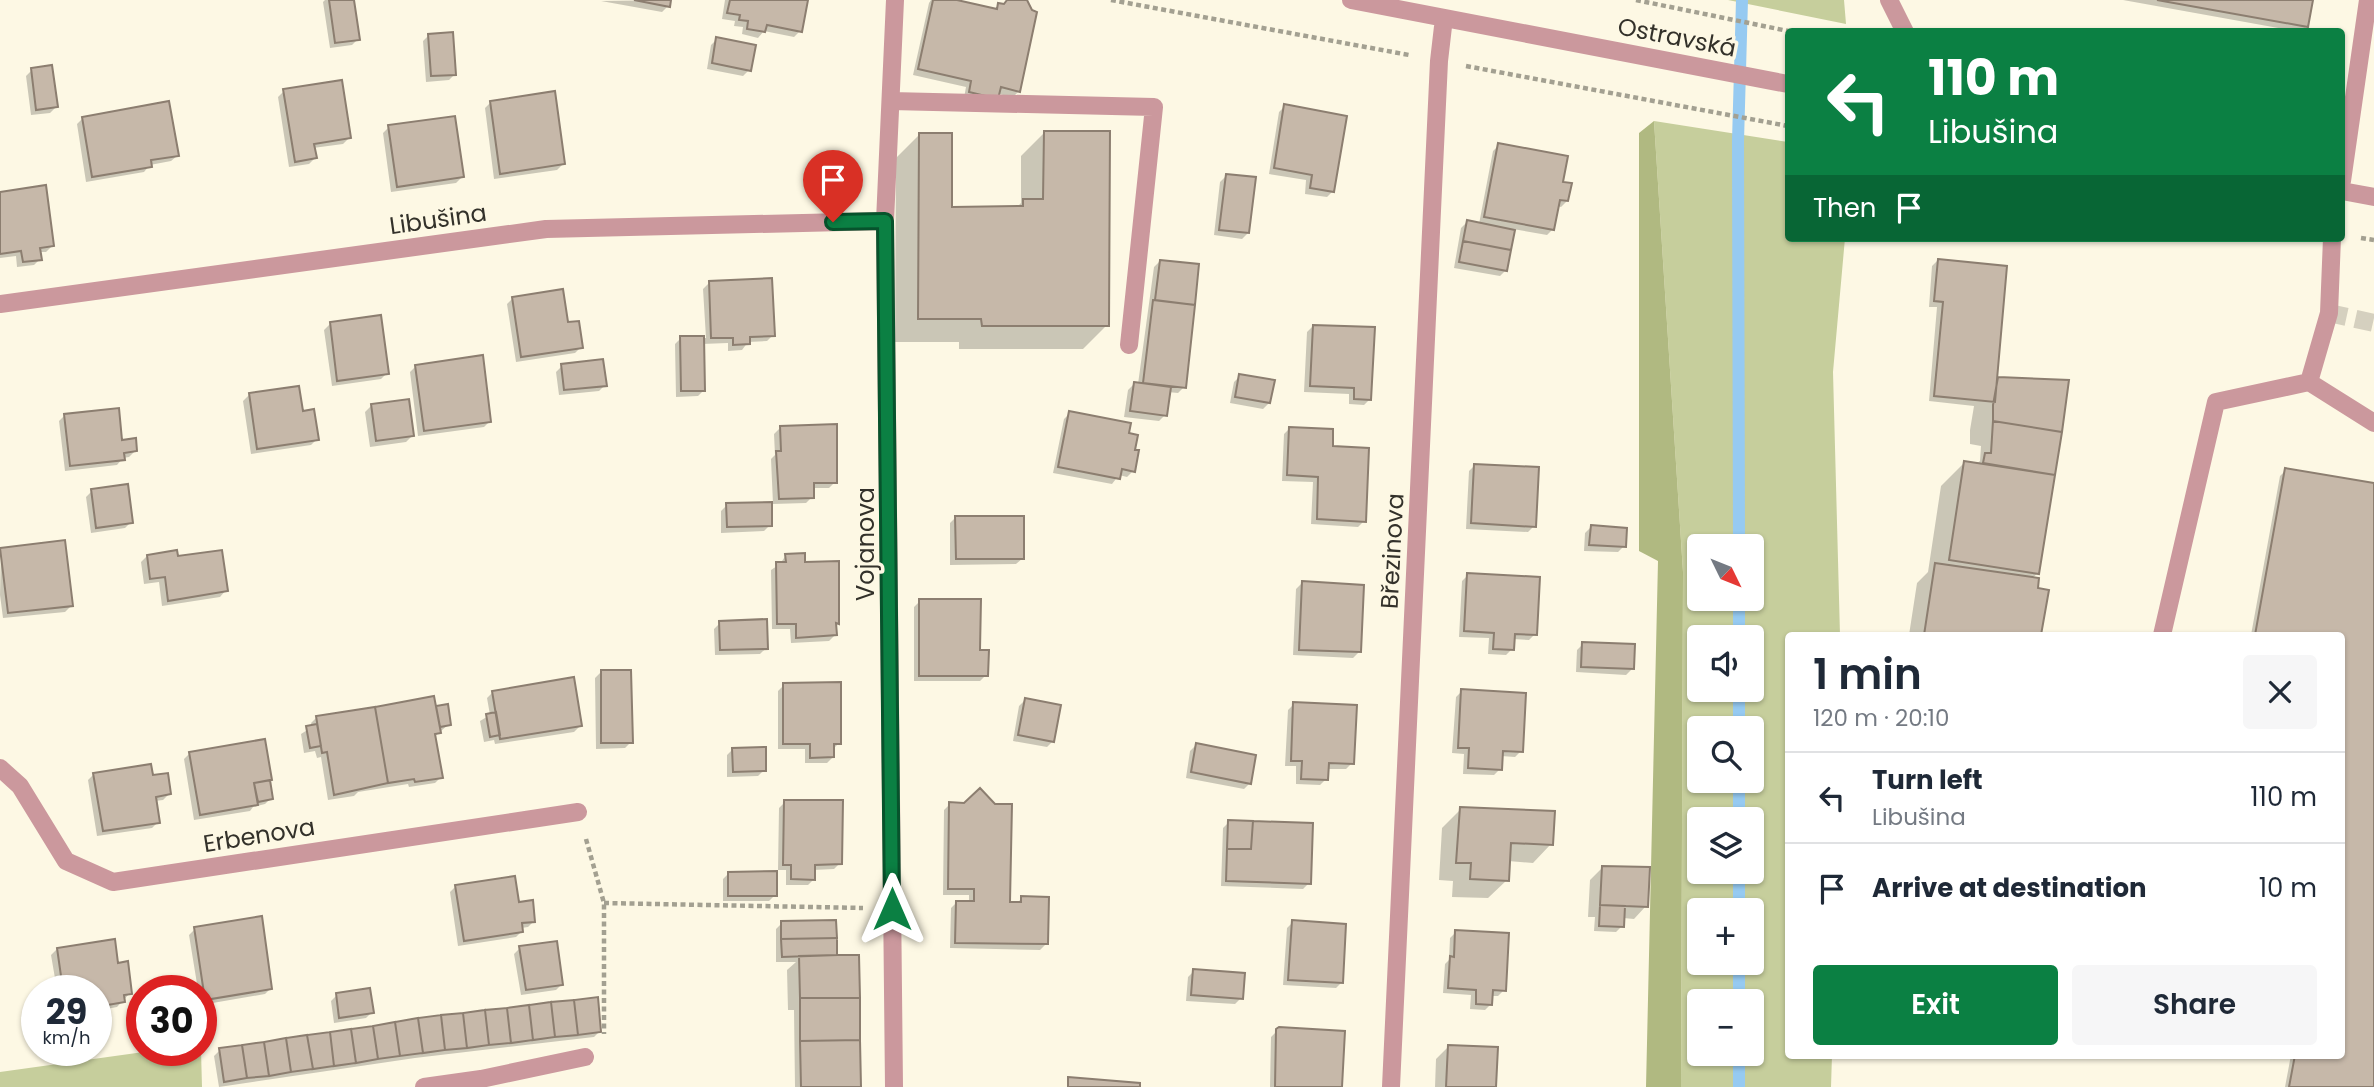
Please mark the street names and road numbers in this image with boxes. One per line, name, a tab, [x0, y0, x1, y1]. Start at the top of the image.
street label: Ostravská	[1615, 9, 1739, 65]
street label: Libušina	[387, 196, 489, 242]
street label: Vojanova	[849, 487, 882, 601]
street label: Březinova	[1372, 492, 1412, 610]
street label: Erbenova	[201, 810, 317, 860]

